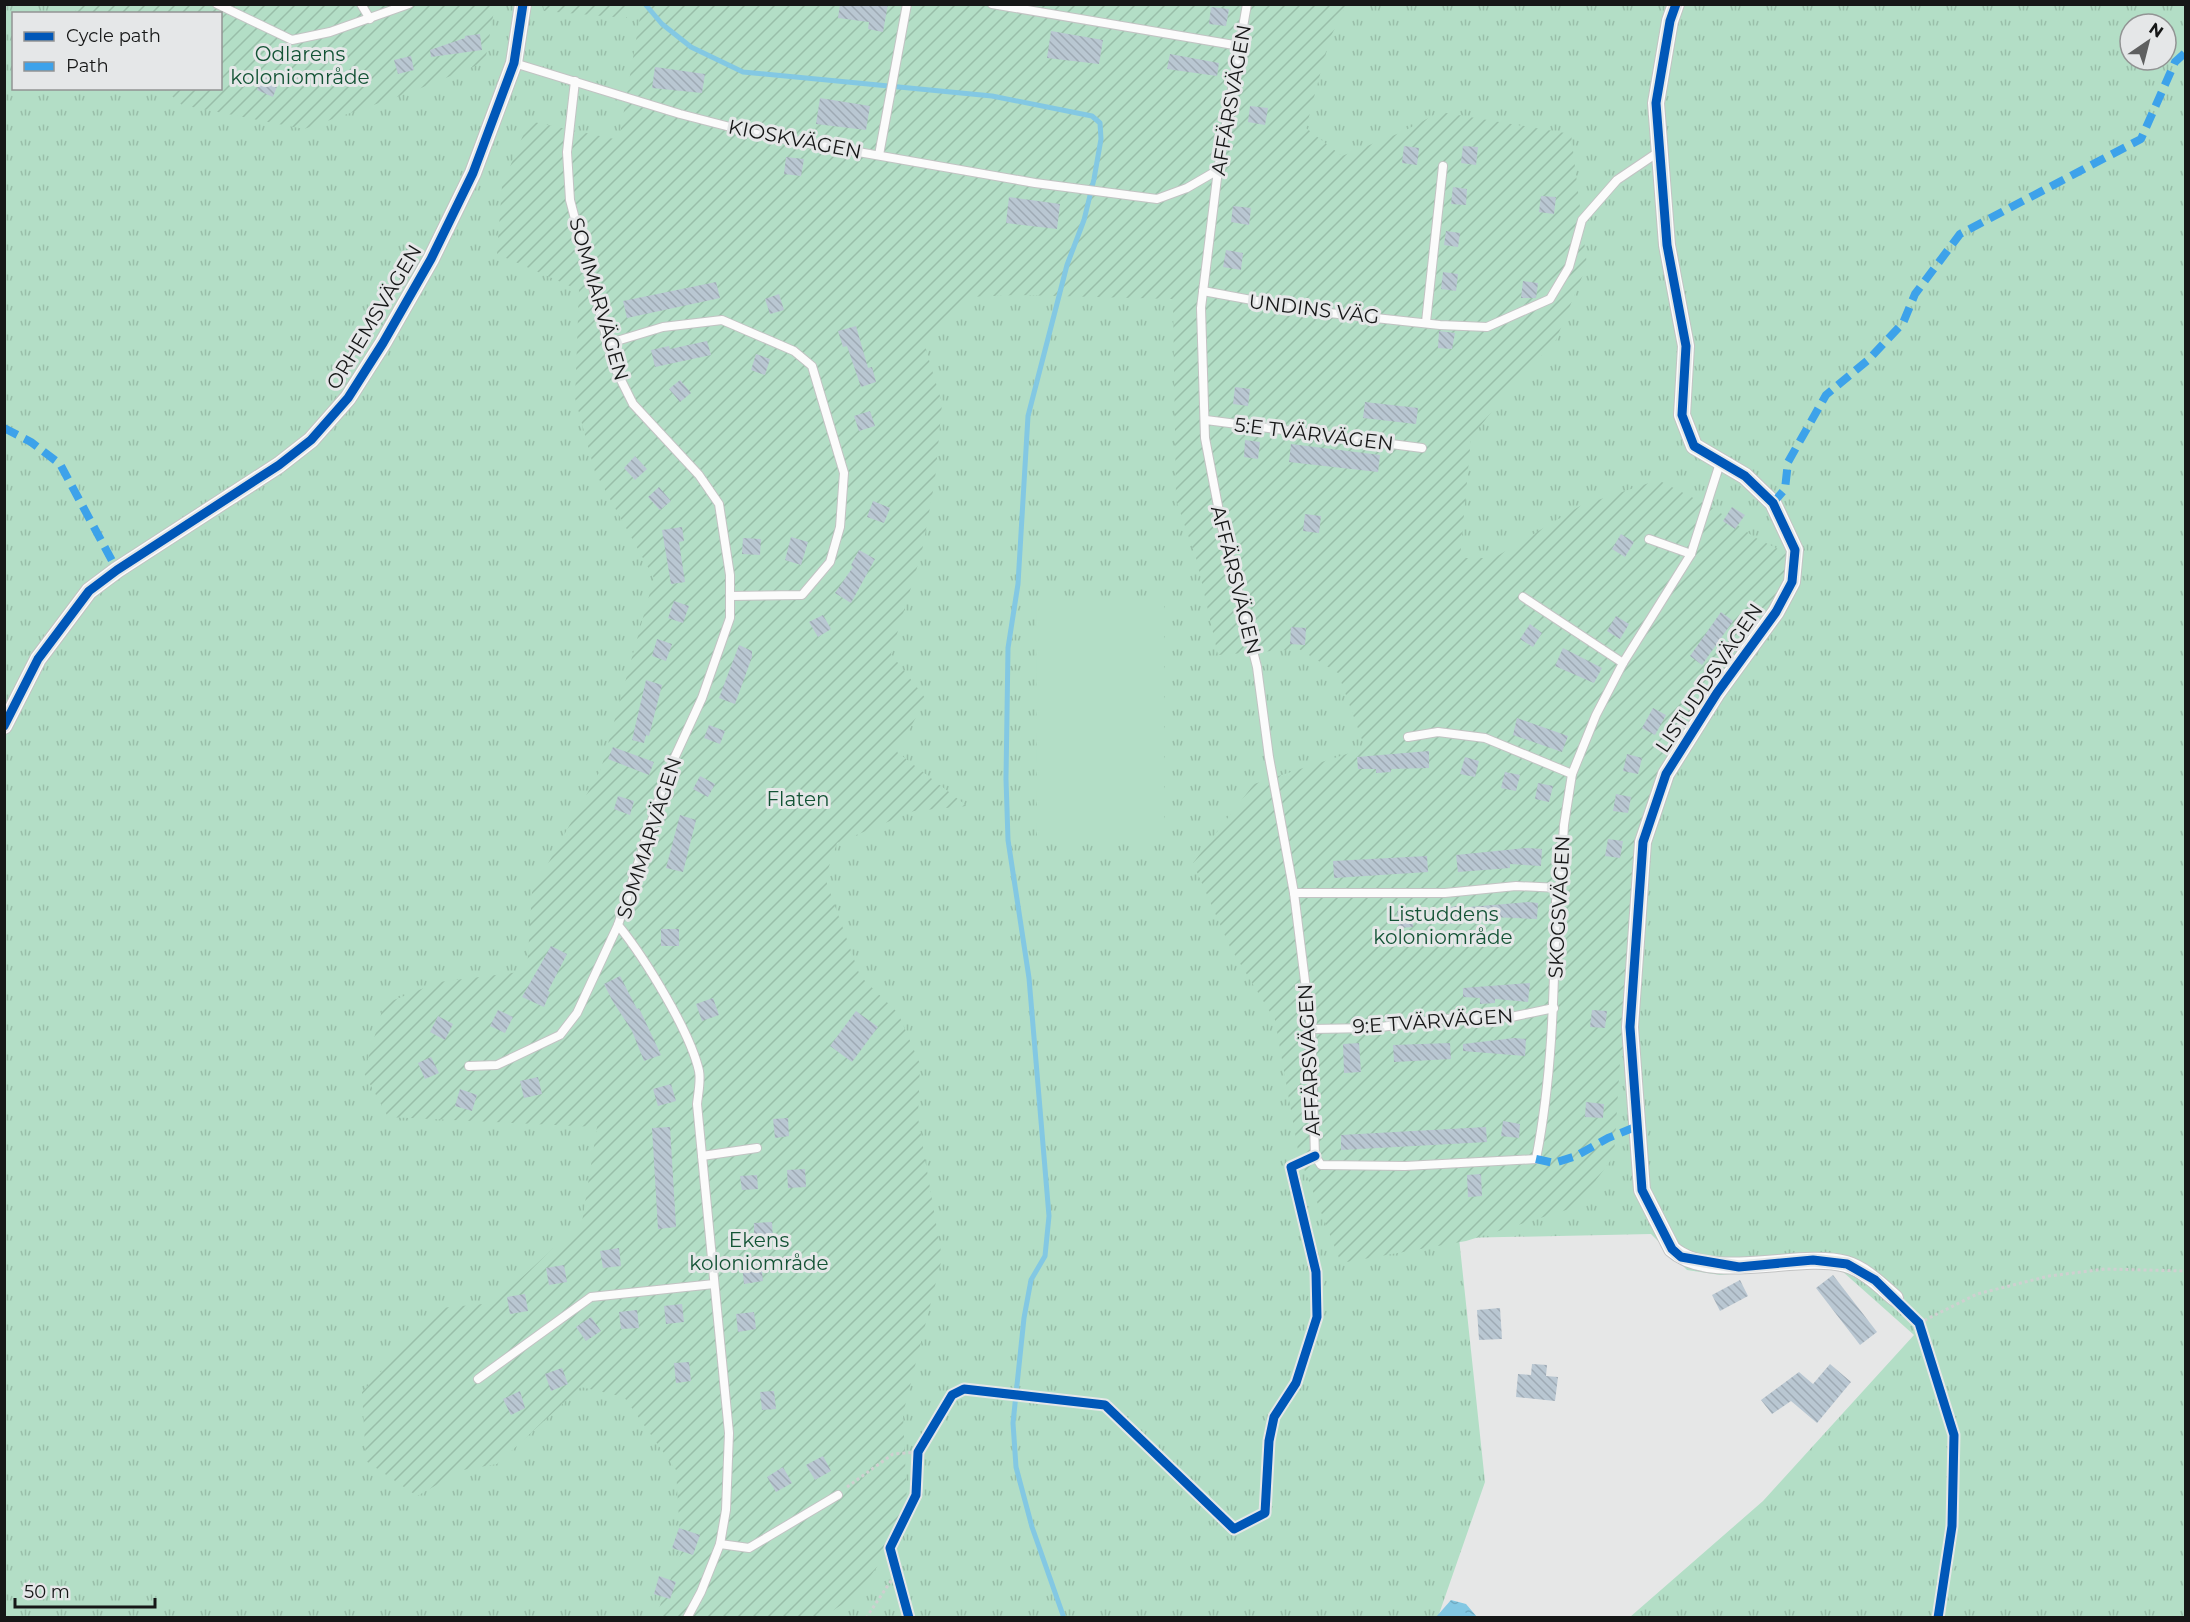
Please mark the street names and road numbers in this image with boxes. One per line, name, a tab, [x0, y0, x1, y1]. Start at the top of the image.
street label: AFFÄRSVÄGEN	[1206, 23, 1256, 177]
street label: KIOSKVÄGEN	[726, 114, 864, 164]
street label: SOMMARVÄGEN	[564, 215, 634, 383]
street label: ORHEMSVÄGEN	[321, 240, 427, 394]
street label: UNDINS VÄG	[1247, 289, 1381, 329]
street label: 5:E TVÄRVÄGEN	[1233, 412, 1395, 456]
street label: AFFÄRSVÄGEN	[1206, 503, 1266, 657]
street label: LISTUDDSVÄGEN	[1650, 599, 1768, 757]
street label: SOMMARVÄGEN	[612, 754, 686, 922]
street label: SKOGSVÄGEN	[1543, 835, 1575, 979]
street label: AFFÄRSVÄGEN	[1293, 983, 1325, 1137]
street label: 9:E TVÄRVÄGEN	[1352, 1003, 1514, 1039]

